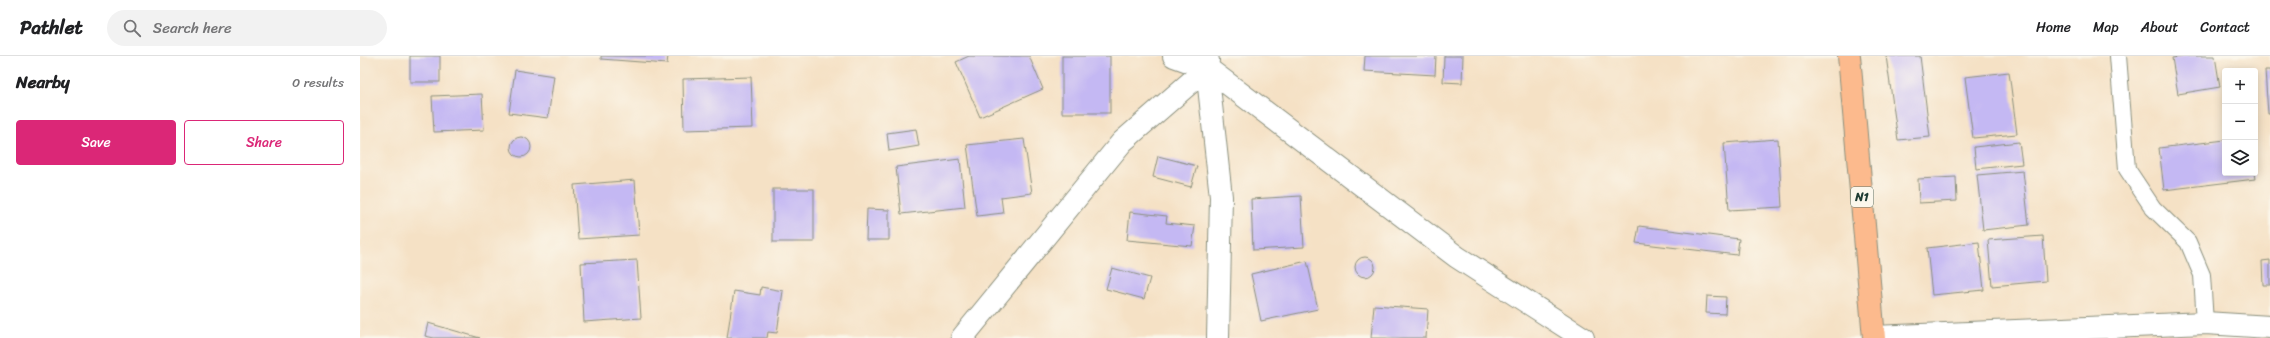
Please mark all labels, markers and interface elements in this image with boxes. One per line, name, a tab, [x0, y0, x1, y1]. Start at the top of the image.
search box	[107, 10, 387, 46]
text: Pathlet	[20, 11, 83, 44]
text: Search here	[153, 15, 232, 41]
text: Home	[2036, 15, 2071, 40]
text: Map	[2093, 15, 2119, 40]
text: About	[2141, 15, 2178, 40]
text: Contact	[2200, 15, 2250, 40]
icon: search	[121, 17, 143, 39]
text: Nearby	[16, 67, 70, 97]
map controls	[2222, 68, 2258, 176]
button: +	[2222, 68, 2258, 104]
text: 0 results	[292, 71, 344, 94]
button: −	[2222, 104, 2258, 140]
button: Save	[16, 120, 176, 165]
button: Share	[184, 120, 344, 165]
button: layers	[2222, 140, 2258, 176]
road number: N1	[1851, 187, 1873, 207]

